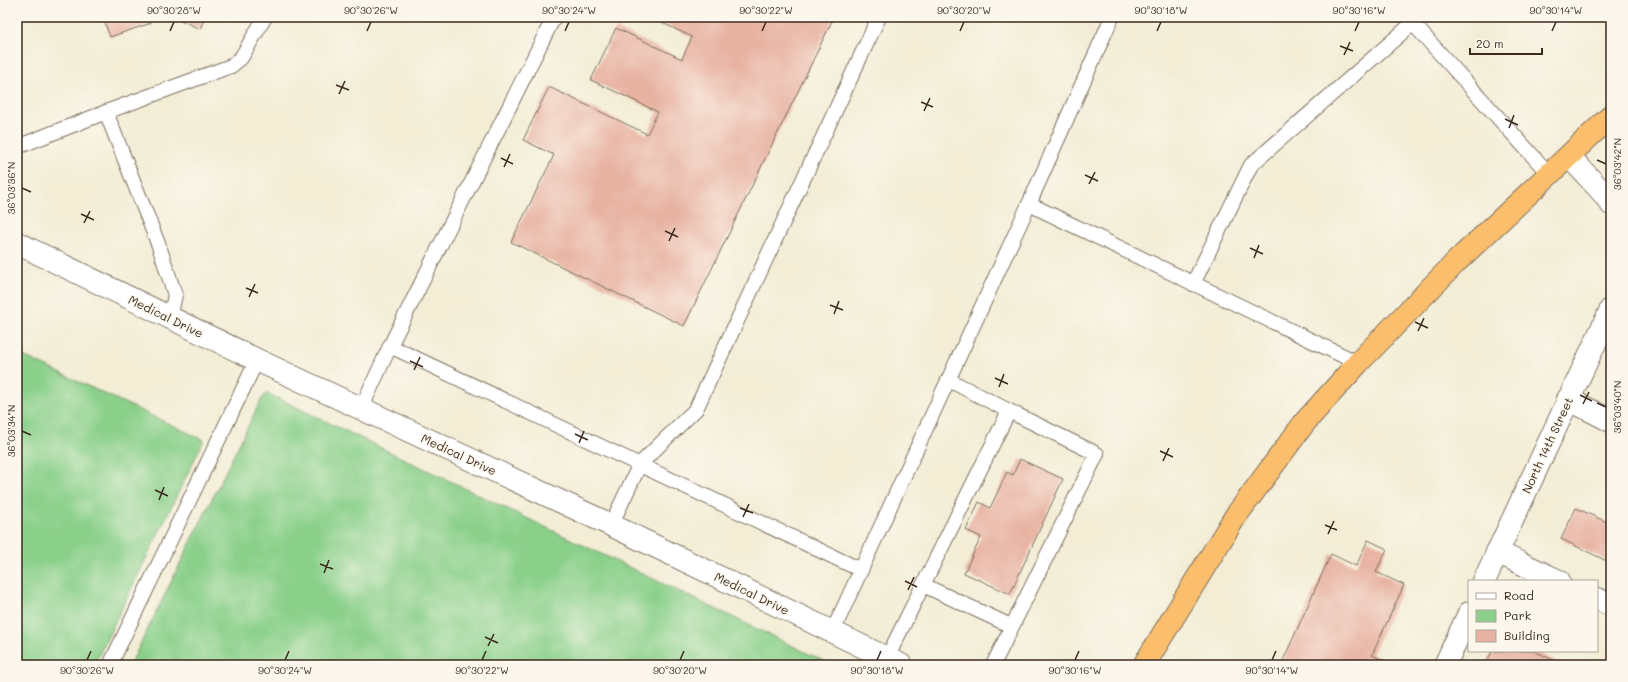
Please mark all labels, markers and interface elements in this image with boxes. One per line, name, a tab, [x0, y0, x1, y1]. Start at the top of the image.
text: 90°30'28"W	[147, 3, 201, 17]
text: 90°30'26"W	[344, 3, 398, 17]
text: 90°30'24"W	[542, 3, 596, 17]
text: 90°30'22"W	[739, 3, 793, 17]
text: 90°30'20"W	[937, 3, 991, 17]
text: 90°30'18"W	[1135, 3, 1188, 17]
text: 90°30'16"W	[1333, 3, 1386, 17]
text: 90°30'14"W	[1530, 3, 1583, 17]
scale bar	[1470, 30, 1542, 56]
text: 20 m	[1476, 35, 1504, 51]
text: 36°03'42"N	[1610, 138, 1624, 190]
text: 36°03'36"N	[4, 162, 18, 214]
street label: Medical Drive	[126, 291, 206, 341]
text: 36°03'40"N	[1610, 381, 1624, 433]
street label: North 14th Street	[1518, 394, 1576, 496]
text: 36°03'34"N	[4, 405, 18, 457]
street label: Medical Drive	[419, 430, 499, 478]
street label: Medical Drive	[712, 568, 792, 618]
legend	[1468, 580, 1598, 652]
text: Road	[1504, 587, 1534, 603]
text: Park	[1504, 607, 1531, 623]
text: Building	[1504, 627, 1550, 643]
text: 90°30'26"W	[60, 663, 114, 677]
text: 90°30'24"W	[258, 663, 312, 677]
text: 90°30'22"W	[455, 663, 509, 677]
text: 90°30'20"W	[653, 663, 707, 677]
text: 90°30'18"W	[851, 663, 904, 677]
text: 90°30'16"W	[1049, 663, 1102, 677]
text: 90°30'14"W	[1246, 663, 1299, 677]

